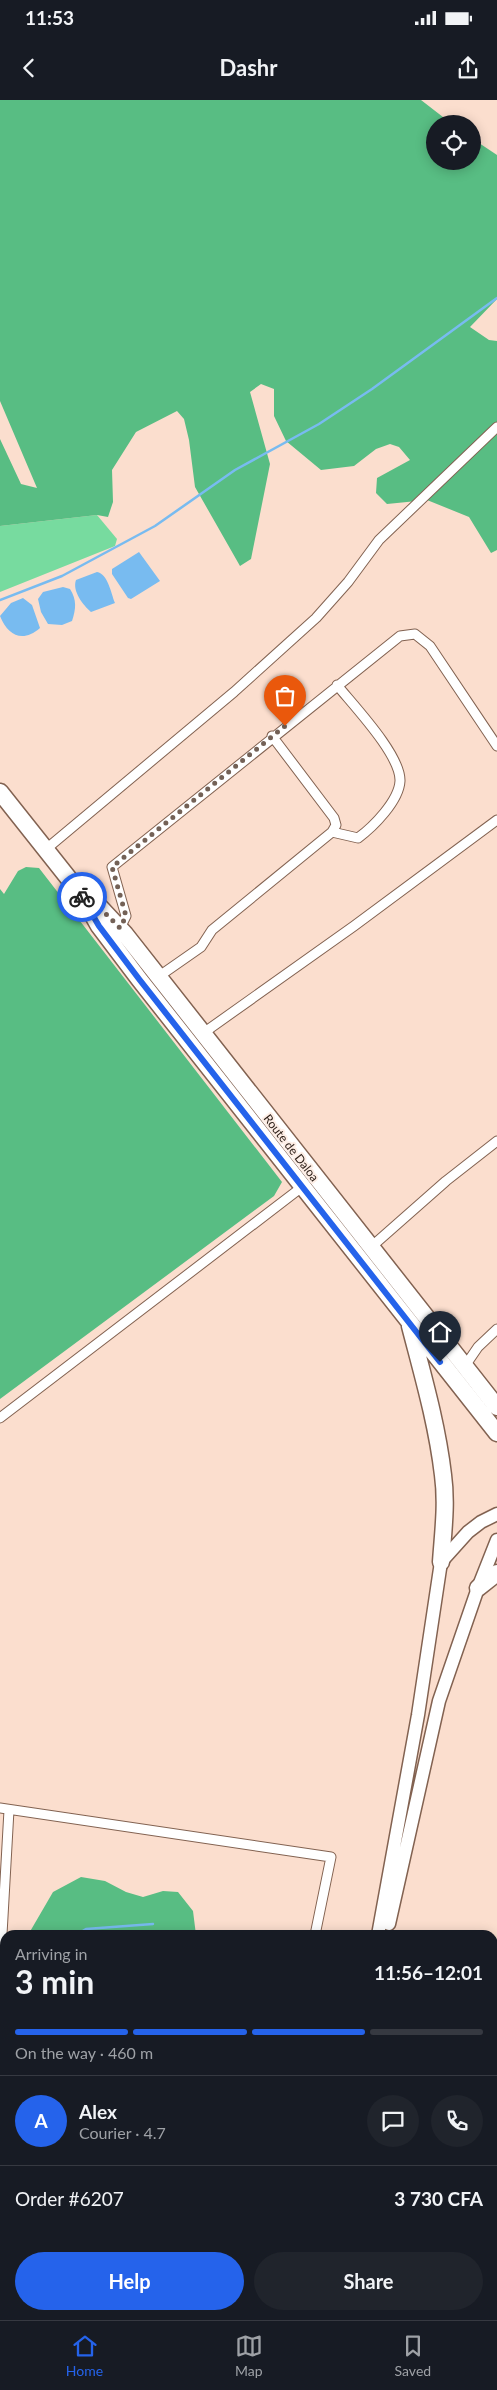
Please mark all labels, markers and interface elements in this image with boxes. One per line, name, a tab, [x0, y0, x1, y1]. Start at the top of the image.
text: 11:53	[25, 6, 74, 29]
icon: back	[15, 54, 43, 82]
text: Dashr	[220, 54, 277, 81]
icon: share	[454, 54, 482, 82]
map controls	[426, 115, 481, 170]
button: locate	[426, 115, 481, 170]
pin	[264, 675, 306, 726]
icon: bag	[271, 682, 299, 710]
courier	[57, 872, 107, 922]
icon: bike	[68, 883, 96, 911]
street label: Route de Daloa	[261, 1111, 322, 1184]
pin	[419, 1311, 461, 1362]
icon: home	[426, 1318, 454, 1346]
text: Arriving in	[15, 1944, 88, 1963]
text: 11:56–12:01	[374, 1961, 483, 1984]
text: 3 min	[15, 1962, 94, 2001]
text: On the way · 460 m	[15, 2043, 153, 2062]
button: chat	[367, 2095, 419, 2147]
button: phone	[431, 2095, 483, 2147]
text: Alex	[79, 2100, 117, 2123]
text: A	[34, 2109, 48, 2132]
text: Courier · 4.7	[79, 2123, 166, 2142]
text: Order #6207	[15, 2187, 124, 2210]
text: 3 730 CFA	[394, 2187, 483, 2210]
button: Help	[15, 2252, 244, 2310]
button: Share	[254, 2252, 483, 2310]
tab: Home	[66, 2332, 103, 2379]
tab: Map	[235, 2332, 263, 2379]
tab: Saved	[395, 2332, 431, 2379]

